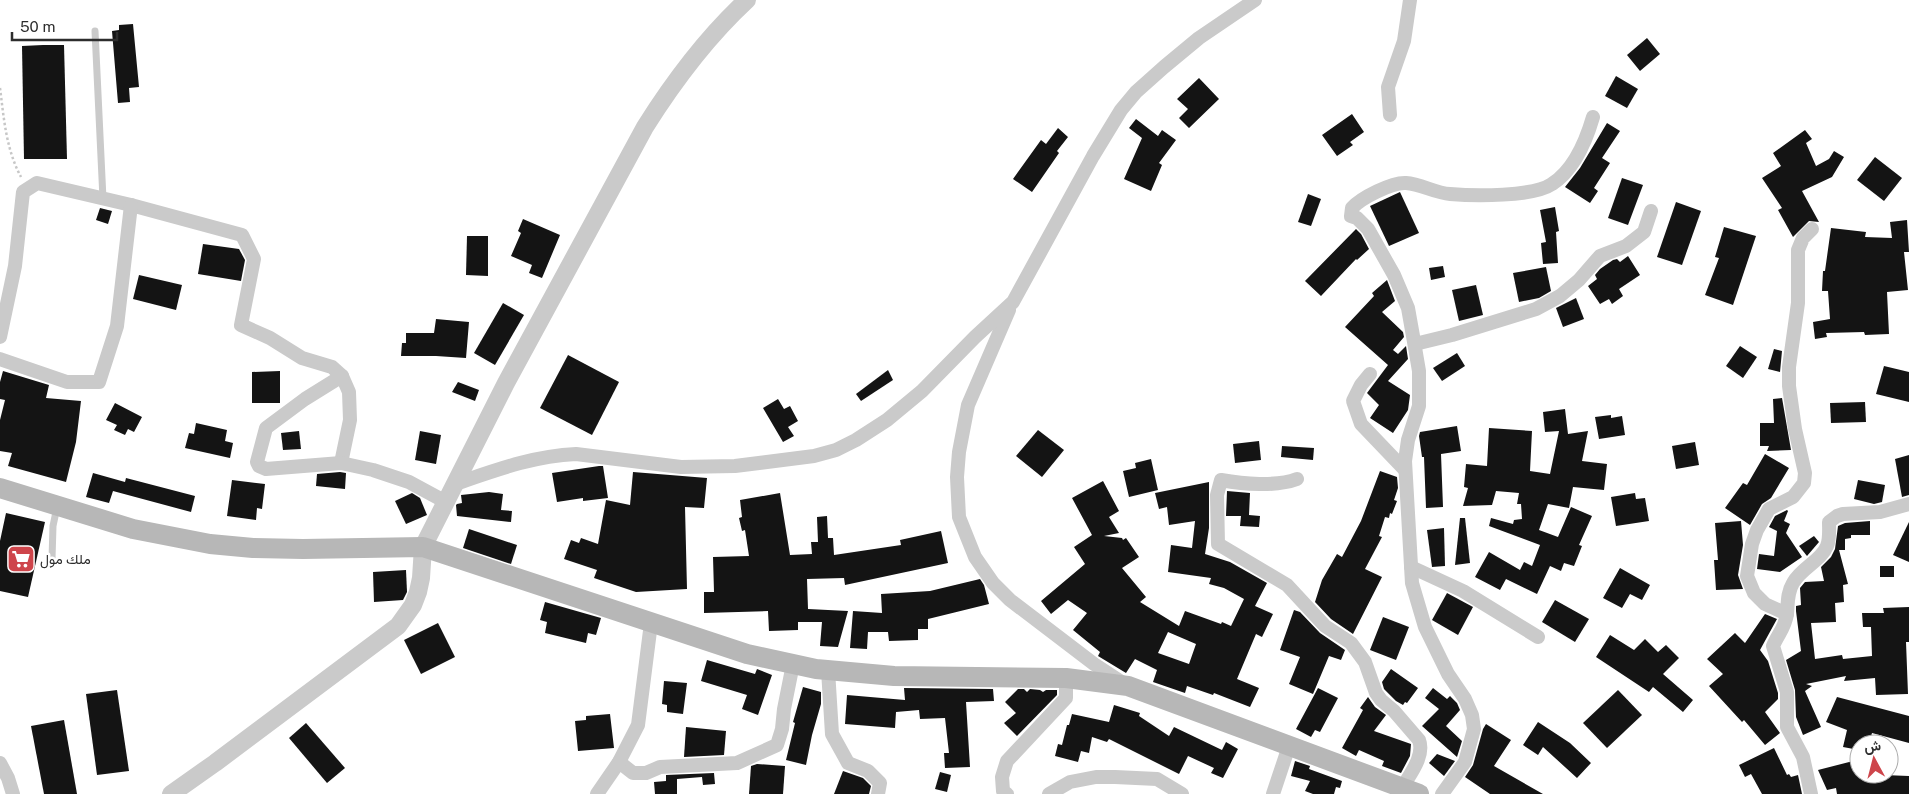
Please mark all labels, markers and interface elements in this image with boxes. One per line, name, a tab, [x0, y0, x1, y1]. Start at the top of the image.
scale bar	[12, 10, 118, 42]
text: 50 m	[20, 18, 55, 35]
supermarket icon: ملك مول	[6, 544, 36, 574]
place label: ملك مول	[40, 551, 91, 569]
north arrow	[1849, 734, 1899, 784]
text: ش	[1863, 737, 1882, 756]

